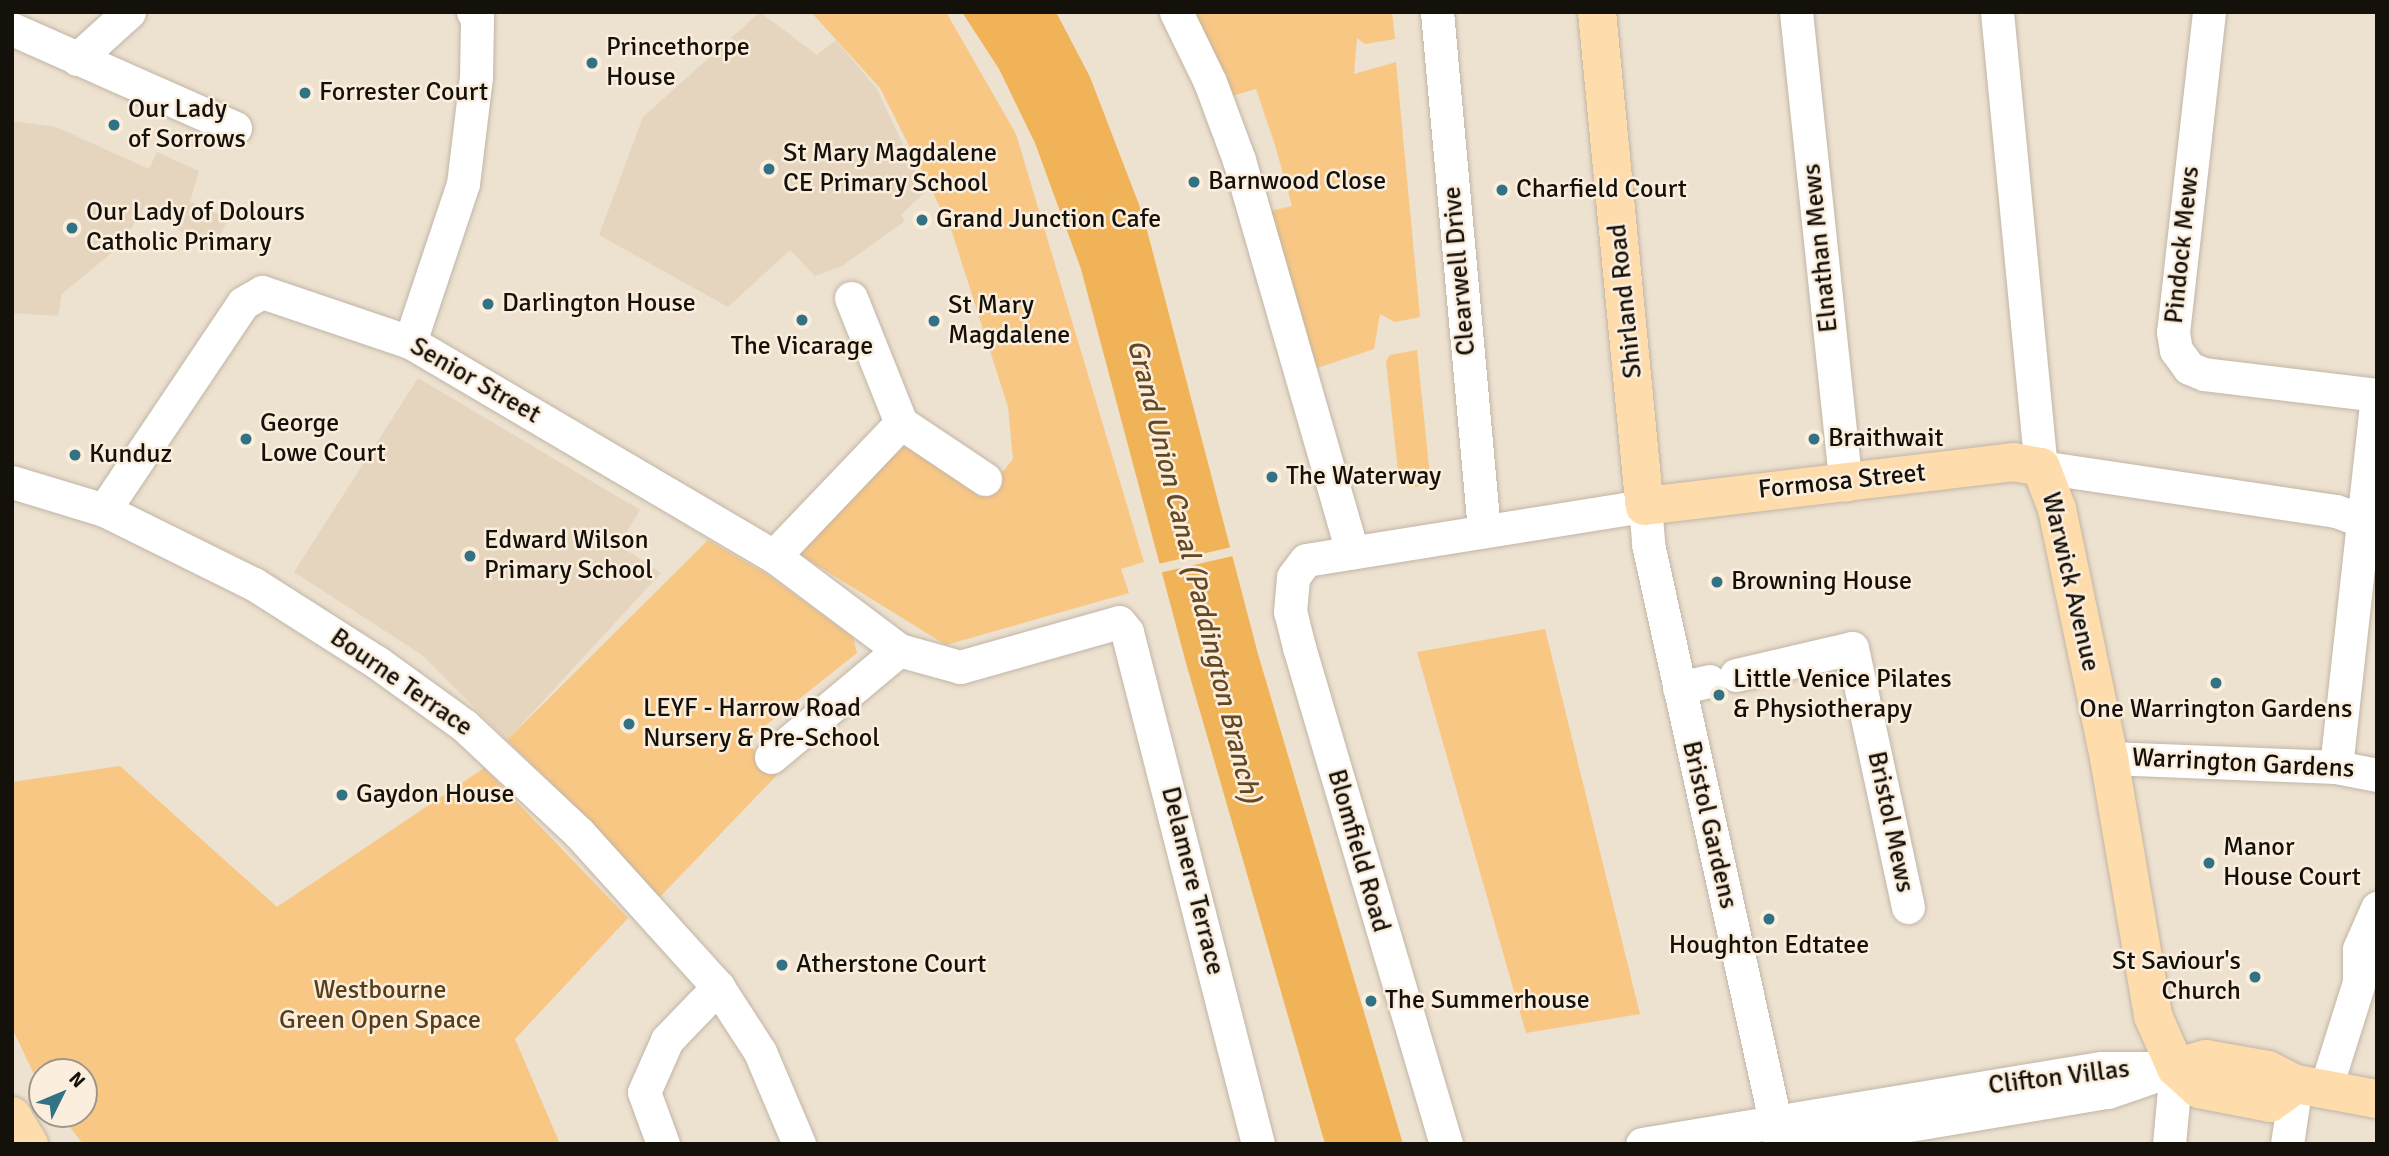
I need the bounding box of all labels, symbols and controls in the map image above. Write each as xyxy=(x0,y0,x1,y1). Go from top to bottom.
place label: Princethorpe House xyxy=(606,32,750,94)
marker: Princethorpe House xyxy=(584,55,600,71)
place label: Forrester Court xyxy=(319,77,488,109)
marker: Forrester Court xyxy=(297,85,313,101)
place label: Our Lady of Sorrows xyxy=(128,94,246,156)
marker: Our Lady of Sorrows xyxy=(106,117,122,133)
place label: St Mary Magdalene CE Primary School xyxy=(783,138,997,200)
marker: St Mary Magdalene CE Primary School xyxy=(761,161,777,177)
street label: Elnathan Mews xyxy=(1797,162,1845,334)
street label: Pindock Mews xyxy=(2159,165,2207,325)
place label: Barnwood Close xyxy=(1208,166,1386,198)
marker: Barnwood Close xyxy=(1186,174,1202,190)
place label: Charfield Court xyxy=(1516,174,1687,206)
marker: Charfield Court xyxy=(1494,182,1510,198)
street label: Clearwell Drive xyxy=(1437,185,1483,357)
place label: Our Lady of Dolours Catholic Primary xyxy=(86,197,305,258)
place label: Grand Junction Cafe xyxy=(936,204,1161,236)
marker: Grand Junction Cafe xyxy=(914,212,930,228)
marker: Our Lady of Dolours Catholic Primary xyxy=(64,220,80,236)
street label: Shirland Road xyxy=(1602,222,1650,380)
place label: Darlington House xyxy=(502,288,696,320)
place label: St Mary Magdalene xyxy=(948,290,1070,352)
marker: Darlington House xyxy=(480,296,496,312)
marker: The Vicarage xyxy=(794,312,810,328)
marker: St Mary Magdalene xyxy=(926,313,942,329)
street label: Senior Street xyxy=(404,331,546,431)
place label: The Vicarage xyxy=(731,331,873,363)
water label: Grand Union Canal (Paddington Branch) xyxy=(1120,336,1268,806)
place label: George Lowe Court xyxy=(260,408,386,470)
place label: Braithwait xyxy=(1828,423,1944,455)
marker: George Lowe Court xyxy=(238,431,254,447)
marker: Braithwait xyxy=(1806,431,1822,447)
place label: Kunduz xyxy=(89,439,172,471)
marker: Kunduz xyxy=(67,447,83,463)
street label: Formosa Street xyxy=(1757,458,1927,506)
place label: The Waterway xyxy=(1286,461,1441,493)
marker: The Waterway xyxy=(1264,469,1280,485)
street label: Warwick Avenue xyxy=(2034,489,2106,675)
place label: Edward Wilson Primary School xyxy=(484,525,653,586)
marker: Edward Wilson Primary School xyxy=(462,548,478,564)
place label: Browning House xyxy=(1731,566,1912,598)
marker: Browning House xyxy=(1709,574,1725,590)
street label: Bourne Terrace xyxy=(324,622,478,744)
place label: Little Venice Pilates & Physiotherapy xyxy=(1733,664,1952,726)
marker: One Warrington Gardens xyxy=(2208,675,2224,691)
marker: Little Venice Pilates & Physiotherapy xyxy=(1711,687,1727,703)
place label: LEYF - Harrow Road Nursery & Pre-School xyxy=(643,693,880,754)
place label: One Warrington Gardens xyxy=(2080,694,2352,726)
marker: LEYF - Harrow Road Nursery & Pre-School xyxy=(621,716,637,732)
street label: Bristol Gardens xyxy=(1675,738,1743,912)
street label: Warrington Gardens xyxy=(2131,743,2355,785)
street label: Bristol Mews xyxy=(1860,749,1920,895)
street label: Blomfield Road xyxy=(1320,766,1396,936)
place label: Gaydon House xyxy=(356,779,514,811)
street label: Delamere Terrace xyxy=(1154,784,1230,978)
marker: Gaydon House xyxy=(334,787,350,803)
place label: Manor House Court xyxy=(2223,832,2361,894)
marker: Manor House Court xyxy=(2201,855,2217,871)
marker: Houghton Edtatee xyxy=(1761,911,1777,927)
place label: Houghton Edtatee xyxy=(1669,930,1869,962)
place label: St Saviour's Church xyxy=(2112,946,2241,1007)
place label: Atherstone Court xyxy=(796,949,986,981)
marker: Atherstone Court xyxy=(774,957,790,973)
marker: St Saviour's Church xyxy=(2247,969,2263,985)
park label: Westbourne Green Open Space xyxy=(279,975,481,1036)
place label: The Summerhouse xyxy=(1385,985,1590,1017)
marker: The Summerhouse xyxy=(1363,993,1379,1009)
street label: Clifton Villas xyxy=(1987,1054,2131,1102)
north arrow xyxy=(28,1058,98,1128)
text: N xyxy=(64,1067,90,1093)

